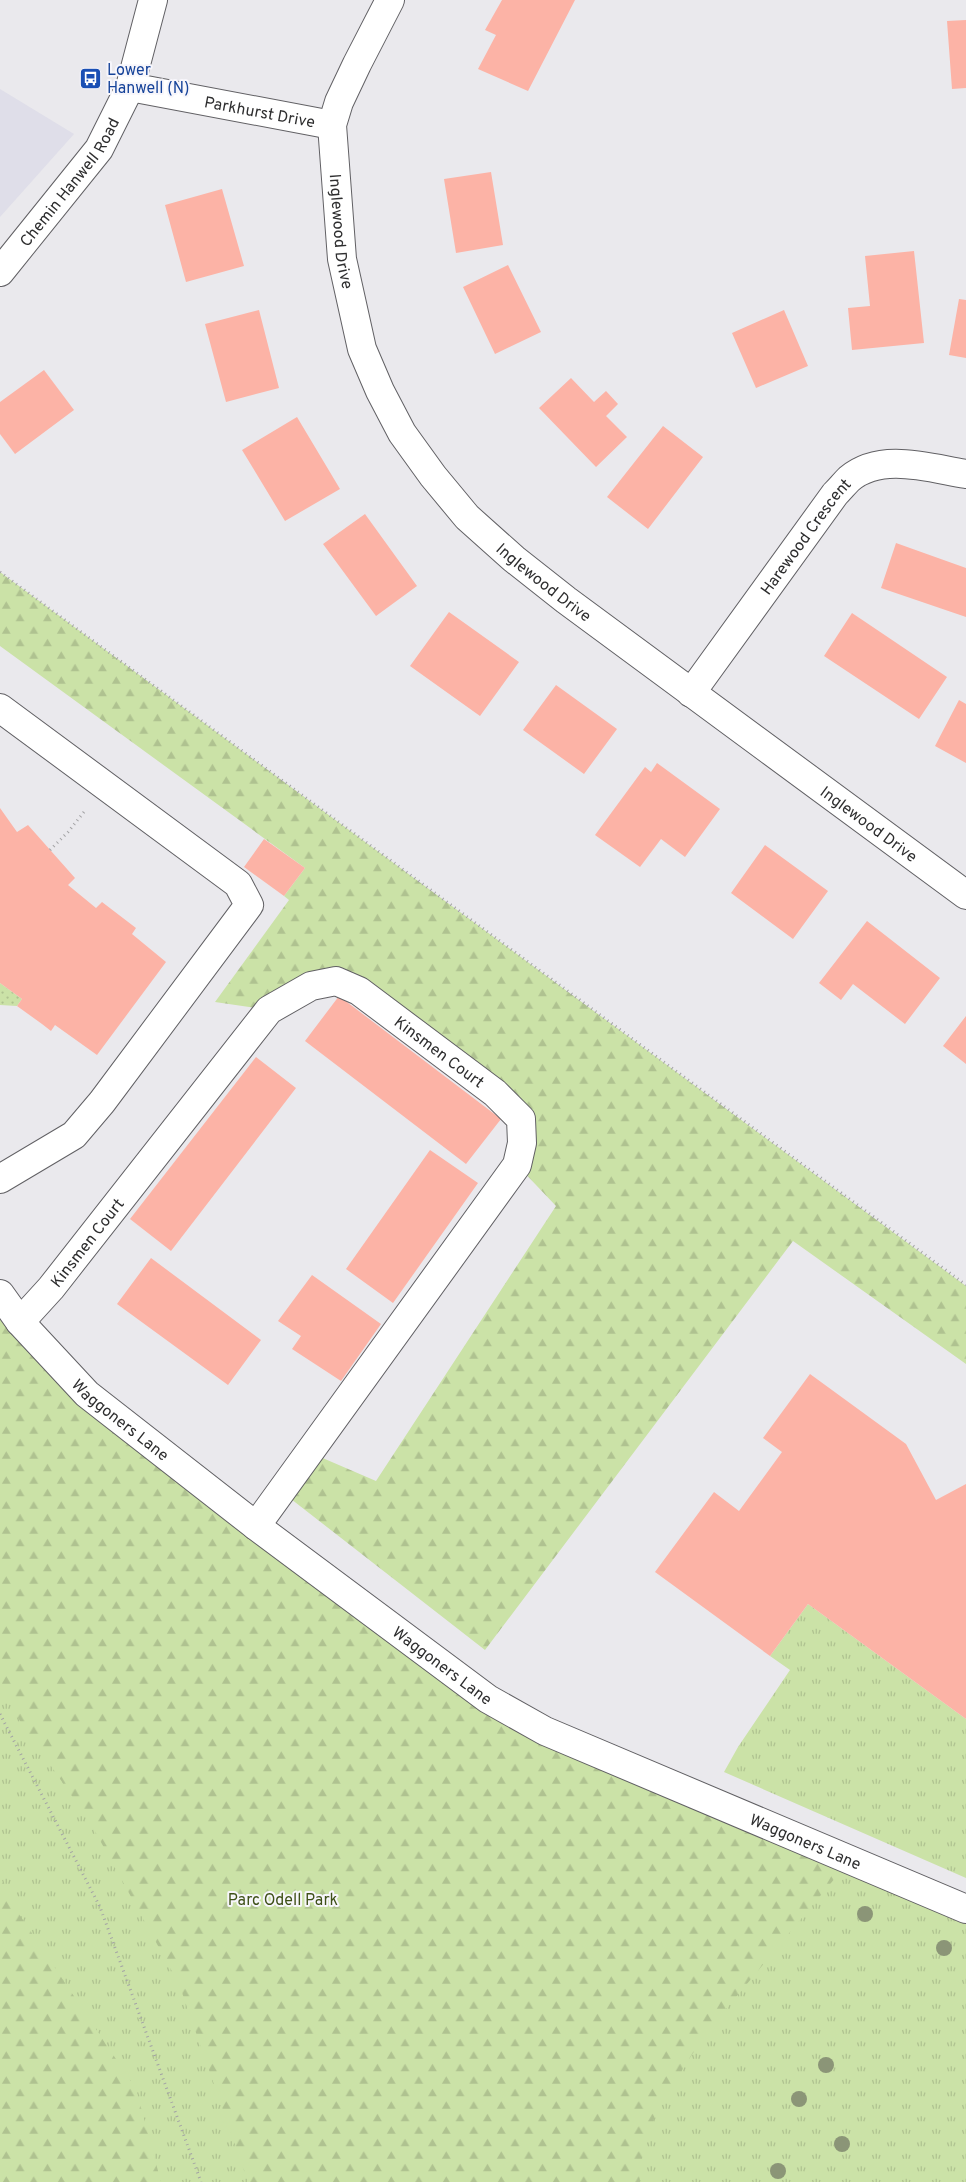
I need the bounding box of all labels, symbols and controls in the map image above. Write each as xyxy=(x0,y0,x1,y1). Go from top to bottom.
place label: Lower Hanwell (N) xyxy=(107,61,190,99)
bus stop icon: Lower Hanwell (N) xyxy=(79,66,103,90)
street label: Parkhurst Drive xyxy=(202,93,316,134)
street label: Chemin Hanwell Road xyxy=(16,115,125,252)
street label: Inglewood Drive xyxy=(324,173,356,291)
street label: Harewood Crescent xyxy=(757,475,856,600)
street label: Inglewood Drive xyxy=(491,540,595,627)
street label: Inglewood Drive xyxy=(815,783,921,868)
street label: Kinsmen Court xyxy=(389,1013,487,1093)
street label: Kinsmen Court xyxy=(47,1195,129,1292)
street label: Waggoners Lane xyxy=(66,1376,172,1466)
street label: Waggoners Lane xyxy=(388,1623,495,1710)
street label: Waggoners Lane xyxy=(746,1811,864,1875)
park label: Parc Odell Park xyxy=(228,1891,338,1911)

